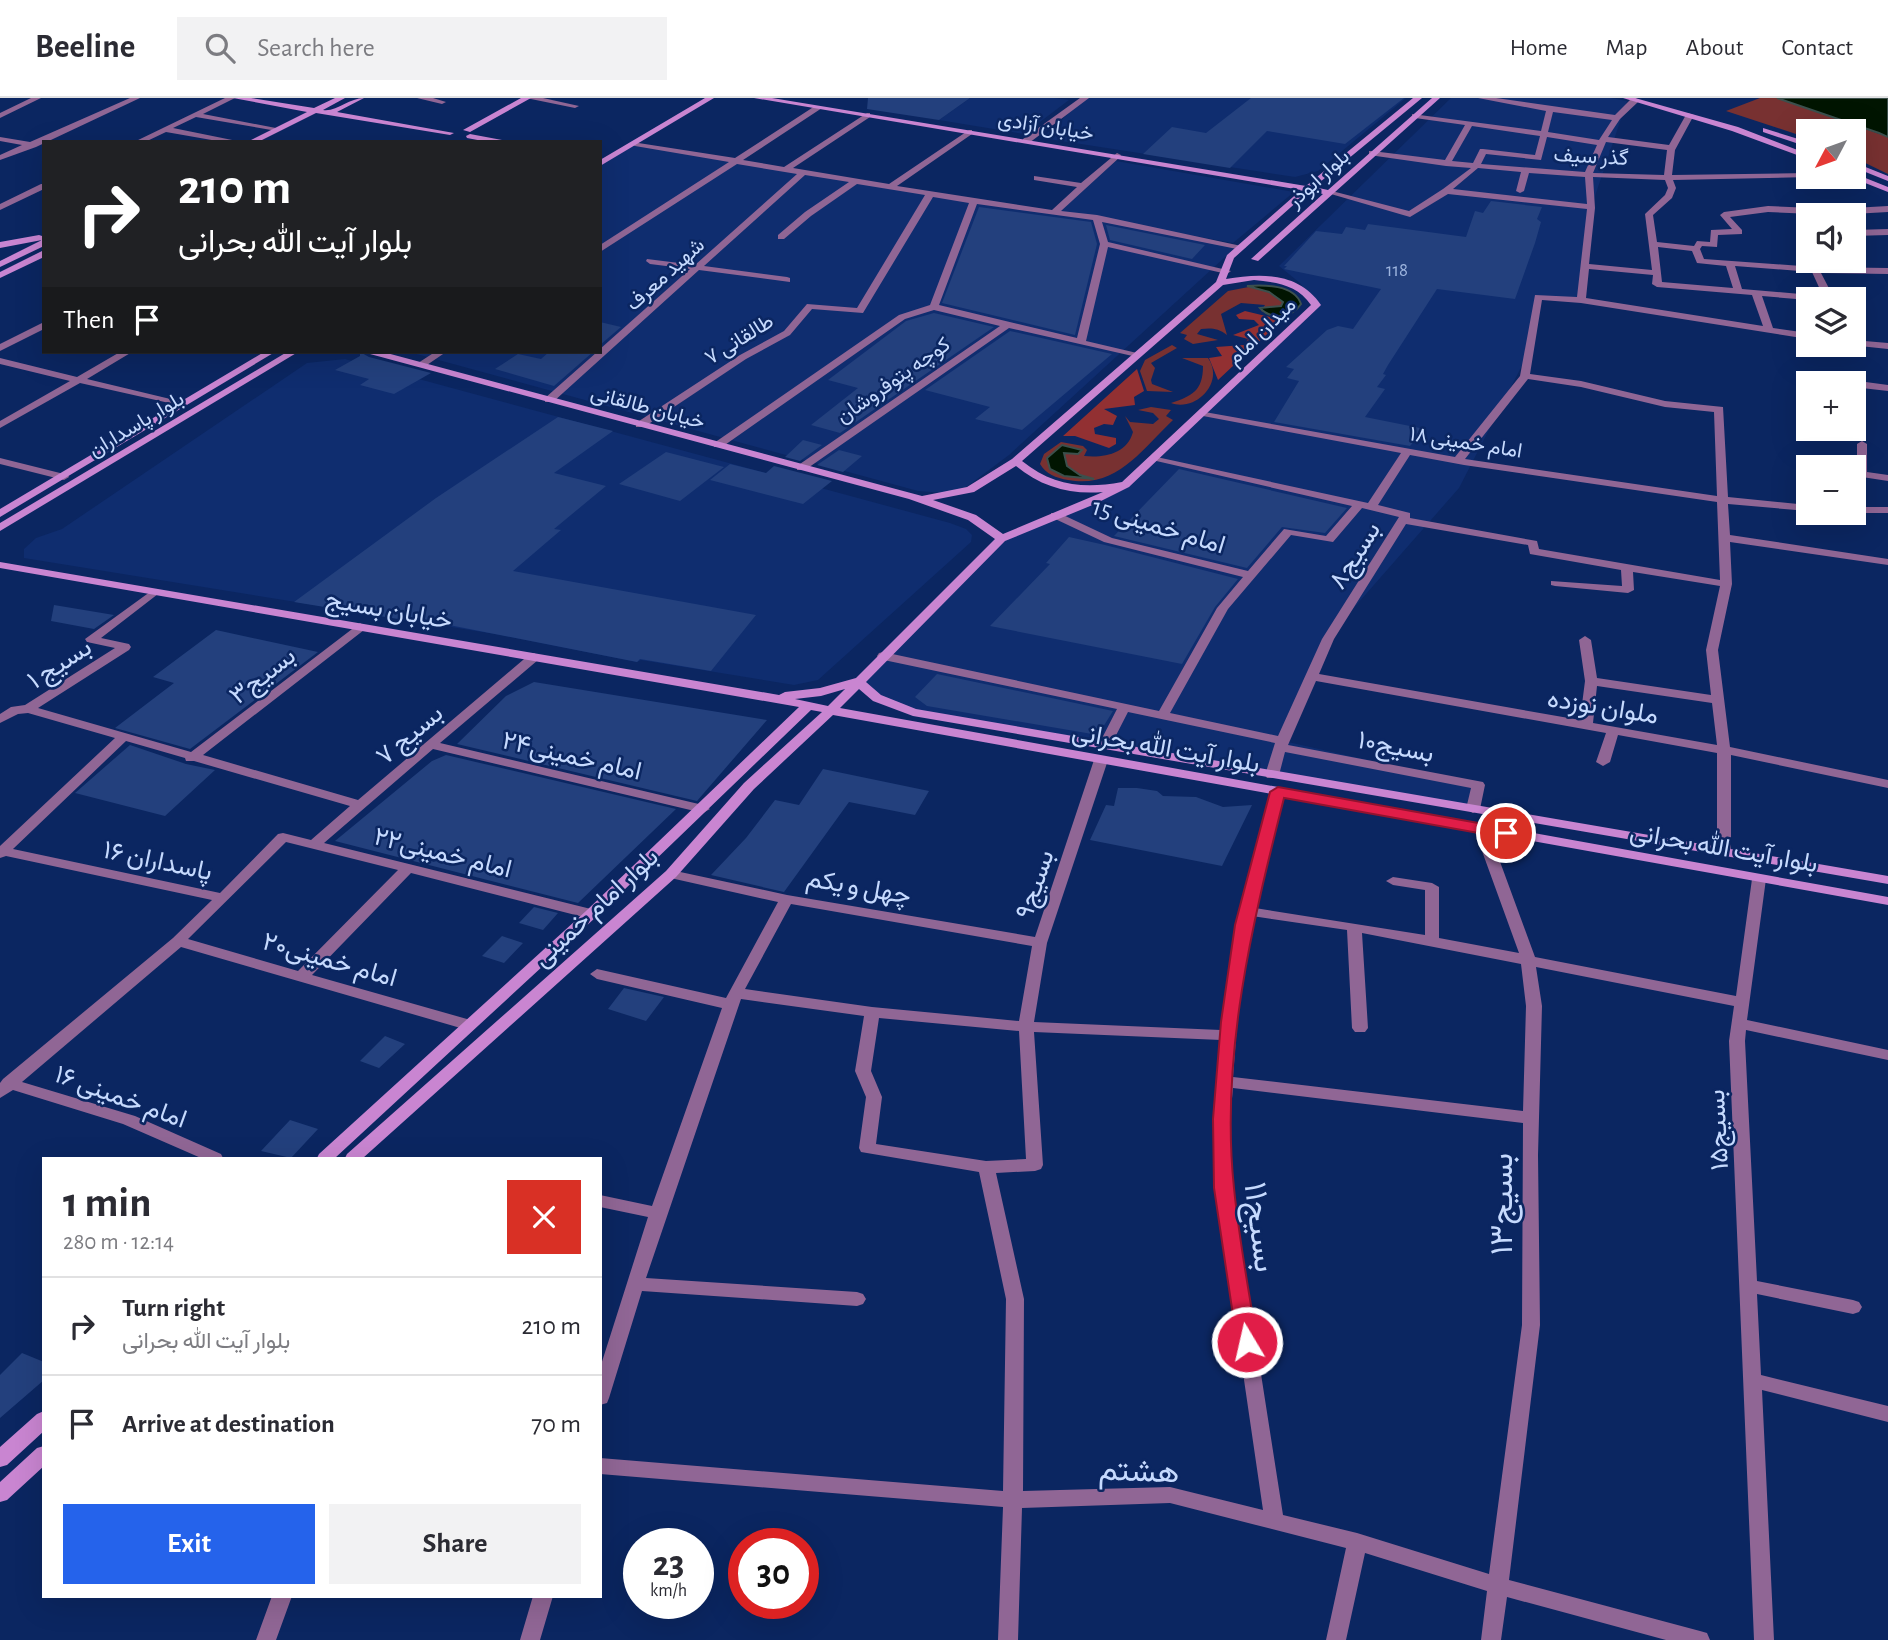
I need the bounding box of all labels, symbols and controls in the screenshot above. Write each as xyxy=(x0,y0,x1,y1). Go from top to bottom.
search box xyxy=(177,17,667,80)
icon: search xyxy=(201,29,239,67)
text: Beeline xyxy=(35,31,135,64)
text: Search here xyxy=(257,35,375,61)
text: Home xyxy=(1510,36,1568,60)
text: Map xyxy=(1606,36,1648,60)
text: About xyxy=(1686,36,1743,60)
text: Contact xyxy=(1781,36,1853,60)
street label: خیابان آزادی xyxy=(996,109,1095,146)
north arrow xyxy=(1796,119,1866,189)
map controls xyxy=(1796,119,1866,525)
street label: گذر سیف xyxy=(1553,144,1629,171)
street label: بلوار ابوذر xyxy=(1283,145,1355,214)
text: 210 m xyxy=(178,164,291,213)
icon: right xyxy=(63,168,154,259)
button: sound xyxy=(1796,203,1866,273)
text: بلوار آیت الله بحرانی xyxy=(178,226,412,258)
street label: شهید معرف xyxy=(622,234,710,316)
house number: 118 xyxy=(1386,261,1408,280)
button: layers xyxy=(1796,287,1866,357)
street label: میدان امام xyxy=(1223,294,1302,371)
icon: arrive xyxy=(128,301,166,339)
text: Then xyxy=(63,307,114,333)
street label: طالقانی ۷ xyxy=(701,310,778,369)
street label: کوچه پتوفروشان xyxy=(833,334,956,430)
button: + xyxy=(1796,371,1866,441)
street label: خیابان طالقانی xyxy=(588,382,707,434)
street label: بلوار پاسداران xyxy=(85,388,189,464)
street label: امام خمینی ۱۸ xyxy=(1408,423,1524,465)
button: − xyxy=(1796,455,1866,525)
street label: امام خمینی 15 xyxy=(1088,493,1228,561)
street label: بسیج۸ xyxy=(1324,517,1389,596)
street label: خیابان بسیج xyxy=(323,586,454,638)
street label: بسیج ۱ xyxy=(23,634,98,697)
street label: بسیج۳ xyxy=(225,642,303,712)
street label: ملوان نوزده xyxy=(1545,685,1660,731)
street label: بسیج ۷ xyxy=(371,700,450,773)
street label: بلوار آیت الله بحرانی xyxy=(1070,716,1262,779)
street label: امام خمینی۲۴ xyxy=(499,727,644,788)
street label: بسیج۱۰ xyxy=(1355,727,1436,771)
pin xyxy=(1476,803,1536,863)
icon: arrive xyxy=(1487,814,1525,852)
street label: بلوار آیت الله بحرانی xyxy=(1628,816,1820,879)
street label: امام خمینی۲۲ xyxy=(370,823,514,886)
street label: پاسداران ۱۶ xyxy=(100,837,215,889)
street label: بلوار امام خمینی xyxy=(528,843,665,974)
street label: بسیج۹ xyxy=(1011,847,1063,923)
street label: چهل و یکم xyxy=(804,865,913,913)
street label: امام خمینی۲۰ xyxy=(259,928,400,994)
street label: امام خمینی ۱۶ xyxy=(50,1061,190,1136)
street label: بسیج۱۵ xyxy=(1703,1089,1737,1171)
street label: بسیج۱۳ xyxy=(1486,1153,1523,1255)
button: close xyxy=(507,1180,581,1254)
street label: بسیج۱۱ xyxy=(1234,1180,1281,1274)
text: 1 min xyxy=(63,1182,152,1224)
text: 280 m · 12:14 xyxy=(63,1231,174,1254)
text: Turn right xyxy=(122,1295,225,1321)
position arrow xyxy=(1210,1305,1284,1379)
icon: right xyxy=(63,1307,101,1345)
text: 210 m xyxy=(521,1313,581,1339)
text: بلوار آیت الله بحرانی xyxy=(122,1330,290,1353)
icon: arrive xyxy=(63,1405,101,1443)
text: Arrive at destination xyxy=(122,1411,335,1437)
text: 70 m xyxy=(531,1411,581,1437)
street label: هشتم xyxy=(1098,1454,1180,1492)
button: Exit xyxy=(63,1504,315,1584)
button: Share xyxy=(329,1504,581,1584)
speed limit sign: 30 xyxy=(728,1528,819,1619)
text: 23 xyxy=(653,1547,684,1582)
text: km/h xyxy=(650,1582,687,1600)

